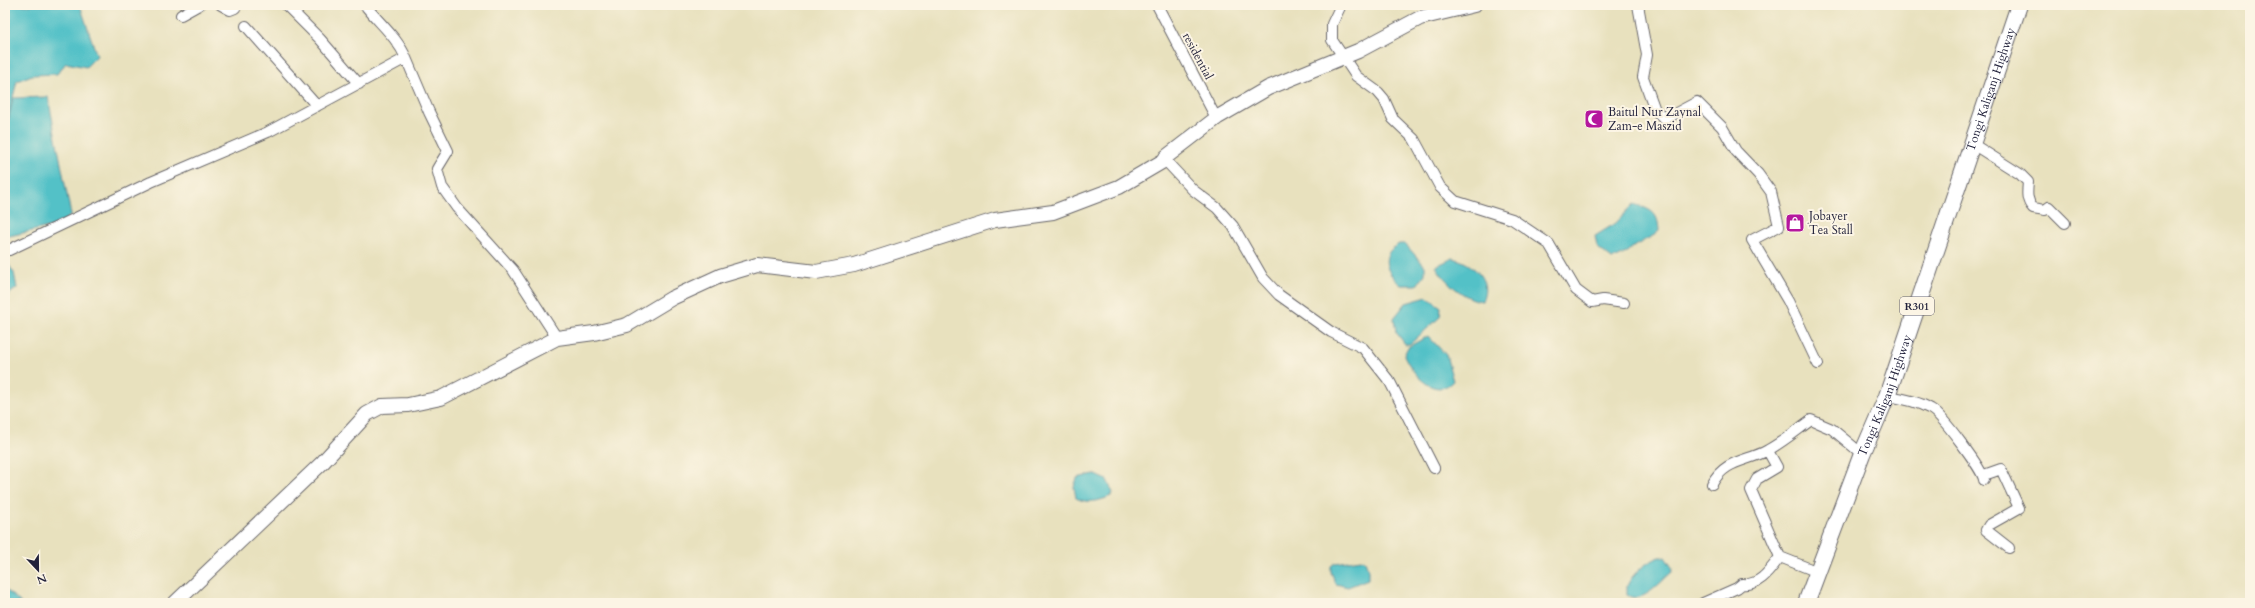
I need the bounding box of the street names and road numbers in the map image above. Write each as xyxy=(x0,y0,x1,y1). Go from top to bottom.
street label: Tongi Kaliganj Highway xyxy=(1962,25,2019,153)
street label: residential xyxy=(1179,30,1217,82)
road number: R301 xyxy=(1900,297,1934,315)
street label: Tongi Kaliganj Highway xyxy=(1854,332,1915,459)

